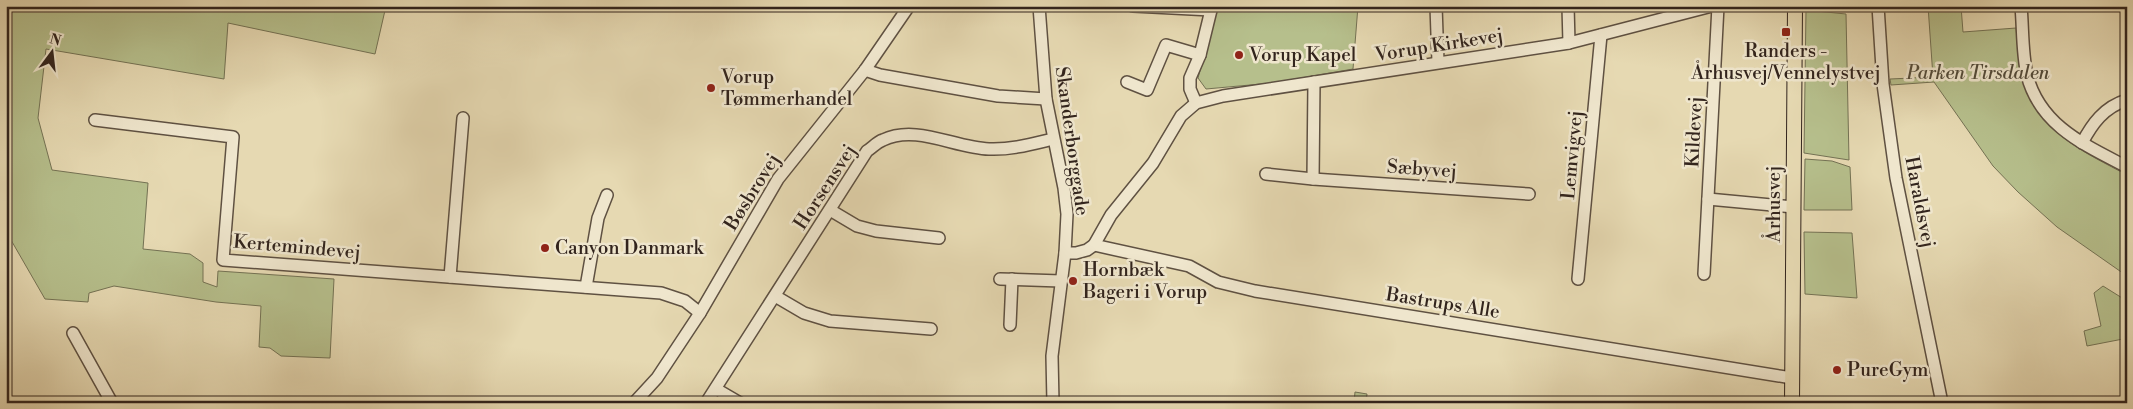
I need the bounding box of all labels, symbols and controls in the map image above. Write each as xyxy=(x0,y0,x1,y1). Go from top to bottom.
street label: Vorup Kirkevej xyxy=(1372,23,1505,67)
marker: Randers - Århusvej/Vennelystvej xyxy=(1780,26,1792,38)
north arrow xyxy=(28,28,78,78)
text: N xyxy=(47,30,63,51)
place label: Randers - Århusvej/Vennelystvej xyxy=(1690,39,1881,85)
place label: Vorup Kapel xyxy=(1248,43,1357,67)
marker: Vorup Kapel xyxy=(1233,49,1245,61)
park label: Parken Tirsdalen xyxy=(1906,61,2050,85)
place label: Vorup Tømmerhandel xyxy=(720,65,853,111)
street label: Skanderborggade xyxy=(1050,65,1094,217)
marker: Vorup Tømmerhandel xyxy=(705,82,717,94)
street label: Kildevej xyxy=(1680,96,1708,168)
street label: Lemvigvej xyxy=(1556,109,1588,201)
street label: Horsensvej xyxy=(788,140,862,234)
street label: Bøsbrovej xyxy=(718,149,785,236)
street label: Haraldsvej xyxy=(1899,154,1941,250)
street label: Sæbyvej xyxy=(1386,155,1458,183)
street label: Århusvej xyxy=(1761,166,1786,243)
street label: Kertemindevej xyxy=(232,229,362,265)
place label: Canyon Danmark xyxy=(555,236,705,260)
marker: Canyon Danmark xyxy=(539,242,551,254)
place label: Hornbæk Bageri i Vorup xyxy=(1082,258,1207,304)
marker: Hornbæk Bageri i Vorup xyxy=(1067,275,1079,287)
street label: Bastrups Alle xyxy=(1383,282,1502,324)
place label: PureGym xyxy=(1847,358,1929,382)
marker: PureGym xyxy=(1831,364,1843,376)

